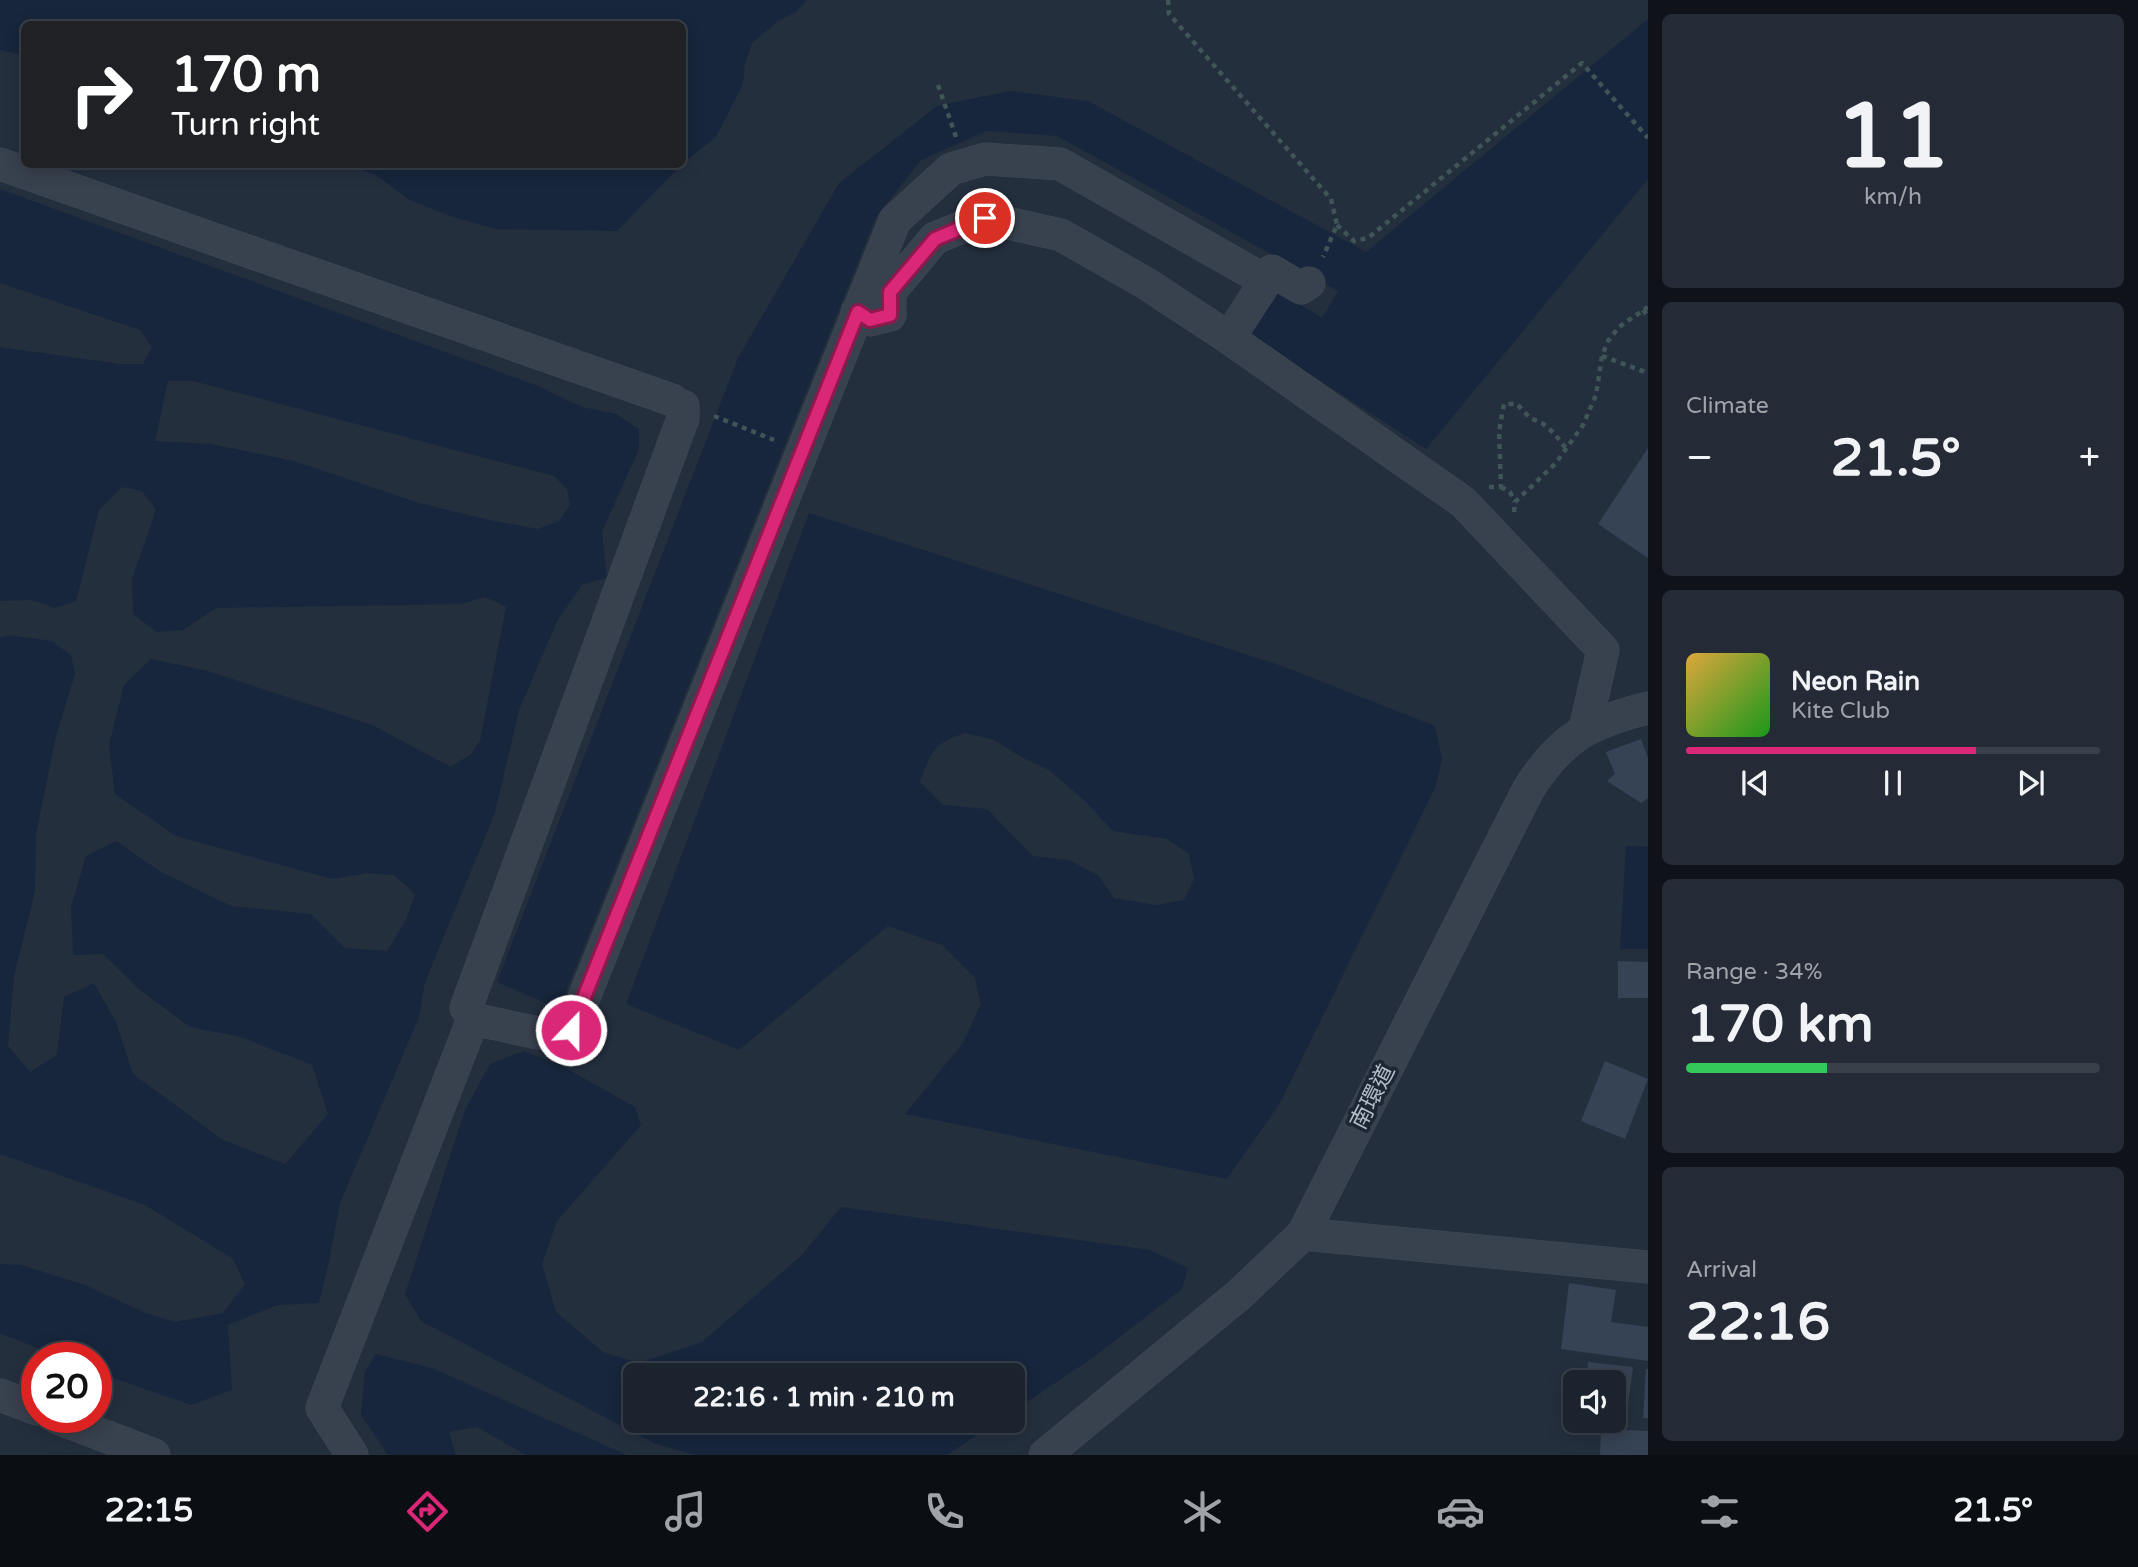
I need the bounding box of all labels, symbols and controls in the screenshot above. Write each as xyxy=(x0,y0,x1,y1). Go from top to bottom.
text: 170 m xyxy=(171,46,321,105)
icon: right xyxy=(56,49,147,140)
text: 11 xyxy=(1836,82,1950,192)
text: Turn right xyxy=(171,106,320,144)
text: km/h xyxy=(1864,183,1922,211)
pin xyxy=(955,188,1015,248)
icon: arrive xyxy=(966,199,1004,237)
text: Climate xyxy=(1686,392,1769,420)
text: 21.5° xyxy=(1831,427,1961,490)
text: − xyxy=(1686,435,1713,481)
text: + xyxy=(2079,435,2100,481)
text: Neon Rain xyxy=(1791,666,1920,697)
text: Kite Club xyxy=(1791,697,1890,725)
icon: previous xyxy=(1736,764,1774,802)
icon: pause xyxy=(1874,764,1912,802)
icon: next xyxy=(2012,764,2050,802)
text: Range · 34% xyxy=(1686,958,1822,986)
position arrow xyxy=(534,993,608,1067)
text: 170 km xyxy=(1686,993,1874,1056)
street label: 南環道 xyxy=(1345,1060,1401,1134)
text: Arrival xyxy=(1686,1256,1757,1284)
text: 22:16 xyxy=(1686,1291,1830,1354)
speed limit sign: 20 xyxy=(21,1342,112,1433)
map controls xyxy=(1563,1370,1626,1433)
button: sound xyxy=(1563,1370,1626,1433)
text: 22:16 · 1 min · 210 m xyxy=(693,1382,955,1413)
icon: directions xyxy=(403,1487,452,1536)
icon: music xyxy=(661,1487,710,1536)
icon: phone xyxy=(920,1487,969,1536)
icon: climate xyxy=(1178,1487,1227,1536)
icon: car xyxy=(1436,1487,1485,1536)
icon: filters xyxy=(1695,1487,1744,1536)
text: 22:15 xyxy=(105,1492,193,1530)
text: 21.5° xyxy=(1953,1492,2033,1530)

